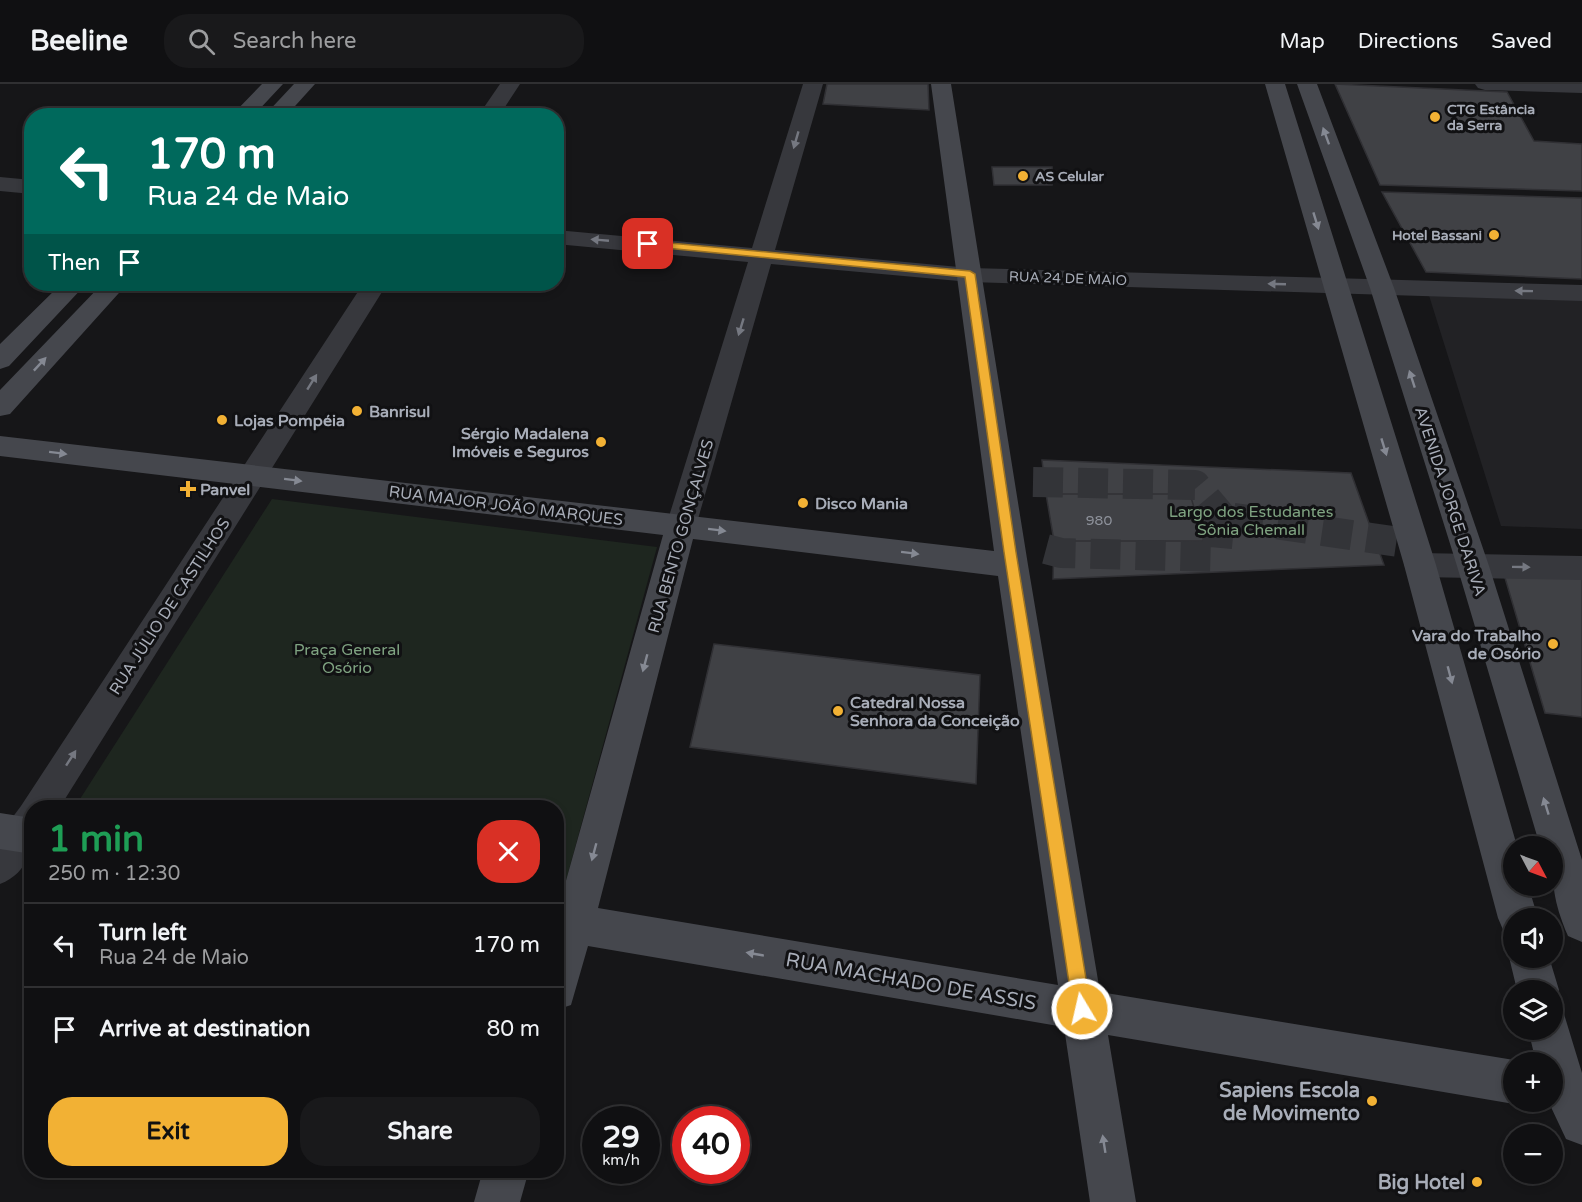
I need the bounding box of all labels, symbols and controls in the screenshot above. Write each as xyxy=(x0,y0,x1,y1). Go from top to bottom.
search box xyxy=(164,14,584,68)
text: Beeline xyxy=(30,24,128,58)
icon: search xyxy=(185,25,218,58)
text: Search here xyxy=(233,28,357,54)
text: Map xyxy=(1279,29,1325,54)
text: Directions xyxy=(1358,29,1458,54)
text: Saved xyxy=(1491,29,1552,54)
place label: CTG Estância da Serra xyxy=(1447,101,1535,134)
marker: CTG Estância da Serra xyxy=(1428,110,1442,124)
one-way arrow xyxy=(1321,127,1331,145)
text: 170 m xyxy=(147,129,276,180)
one-way arrow xyxy=(791,131,800,149)
icon: left xyxy=(48,132,126,210)
place label: AS Celular xyxy=(1035,168,1105,185)
marker: AS Celular xyxy=(1016,169,1030,183)
text: Rua 24 de Maio xyxy=(147,180,350,213)
one-way arrow xyxy=(1312,212,1321,230)
pin xyxy=(622,218,673,269)
icon: arrive xyxy=(631,227,664,260)
place label: Hotel Bassani xyxy=(1392,227,1482,244)
marker: Hotel Bassani xyxy=(1487,228,1501,242)
one-way arrow xyxy=(591,235,610,245)
icon: arrive xyxy=(113,246,146,279)
text: Then xyxy=(48,250,101,276)
street label: RUA 24 DE MAIO xyxy=(1009,268,1127,289)
one-way arrow xyxy=(1267,279,1286,289)
one-way arrow xyxy=(1514,286,1533,296)
one-way arrow xyxy=(736,318,745,336)
one-way arrow xyxy=(33,357,46,372)
one-way arrow xyxy=(1406,370,1416,388)
one-way arrow xyxy=(307,374,318,390)
place label: Banrisul xyxy=(369,402,430,422)
marker: Banrisul xyxy=(350,404,364,418)
street label: AVENIDA JORGE DARIVA xyxy=(1410,404,1490,599)
place label: Lojas Pompéia xyxy=(234,411,345,431)
marker: Lojas Pompéia xyxy=(215,413,229,427)
place label: Sérgio Madalena Imóveis e Seguros xyxy=(452,424,589,462)
marker: Sérgio Madalena Imóveis e Seguros xyxy=(594,435,608,449)
street label: RUA BENTO GONÇALVES xyxy=(644,437,718,635)
one-way arrow xyxy=(1380,439,1389,457)
one-way arrow xyxy=(49,448,68,457)
one-way arrow xyxy=(284,476,303,485)
place label: Panvel xyxy=(200,480,250,500)
marker: Panvel xyxy=(181,482,195,496)
street label: RUA MAJOR JOÃO MARQUES xyxy=(388,482,624,530)
place label: Disco Mania xyxy=(815,494,908,514)
marker: Disco Mania xyxy=(796,496,810,510)
park label: Largo dos Estudantes Sônia Chemall xyxy=(1169,502,1333,540)
house number: 980 xyxy=(1086,512,1112,529)
street label: RUA JÚLIO DE CASTILHOS xyxy=(105,514,235,699)
one-way arrow xyxy=(707,525,726,535)
one-way arrow xyxy=(901,548,920,558)
one-way arrow xyxy=(1511,562,1530,572)
place label: Vara do Trabalho de Osório xyxy=(1412,626,1541,664)
marker: Vara do Trabalho de Osório xyxy=(1546,637,1560,651)
park label: Praça General Osório xyxy=(294,640,400,678)
one-way arrow xyxy=(639,654,649,672)
one-way arrow xyxy=(1446,666,1456,684)
place label: Catedral Nossa Senhora da Conceição xyxy=(850,693,1020,731)
marker: Catedral Nossa Senhora da Conceição xyxy=(831,704,845,718)
one-way arrow xyxy=(65,750,76,766)
one-way arrow xyxy=(1541,797,1550,815)
text: 1 min xyxy=(48,818,144,861)
button: close xyxy=(477,820,540,883)
north arrow xyxy=(1503,836,1563,896)
map controls xyxy=(1503,836,1563,1184)
one-way arrow xyxy=(589,843,599,861)
text: 250 m · 12:30 xyxy=(48,862,180,886)
button: sound xyxy=(1503,908,1563,968)
text: Turn left xyxy=(99,920,187,946)
icon: left xyxy=(48,929,81,962)
text: 170 m xyxy=(473,932,540,958)
text: Rua 24 de Maio xyxy=(99,946,249,970)
street label: RUA MACHADO DE ASSIS xyxy=(784,948,1038,1016)
one-way arrow xyxy=(746,950,765,959)
position arrow xyxy=(1050,977,1114,1041)
button: layers xyxy=(1503,980,1563,1040)
icon: arrive xyxy=(48,1013,81,1046)
text: Arrive at destination xyxy=(99,1016,310,1042)
text: 80 m xyxy=(486,1016,540,1042)
button: + xyxy=(1503,1052,1563,1112)
place label: Sapiens Escola de Movimento xyxy=(1219,1079,1360,1126)
marker: Sapiens Escola de Movimento xyxy=(1365,1094,1379,1108)
button: Exit xyxy=(48,1097,288,1166)
button: Share xyxy=(300,1097,540,1166)
speed limit sign: 40 xyxy=(672,1106,750,1184)
text: 29 xyxy=(602,1119,640,1156)
button: − xyxy=(1503,1124,1563,1184)
one-way arrow xyxy=(1099,1135,1108,1154)
text: km/h xyxy=(602,1151,640,1169)
place label: Big Hotel xyxy=(1378,1171,1465,1195)
marker: Big Hotel xyxy=(1470,1175,1484,1189)

